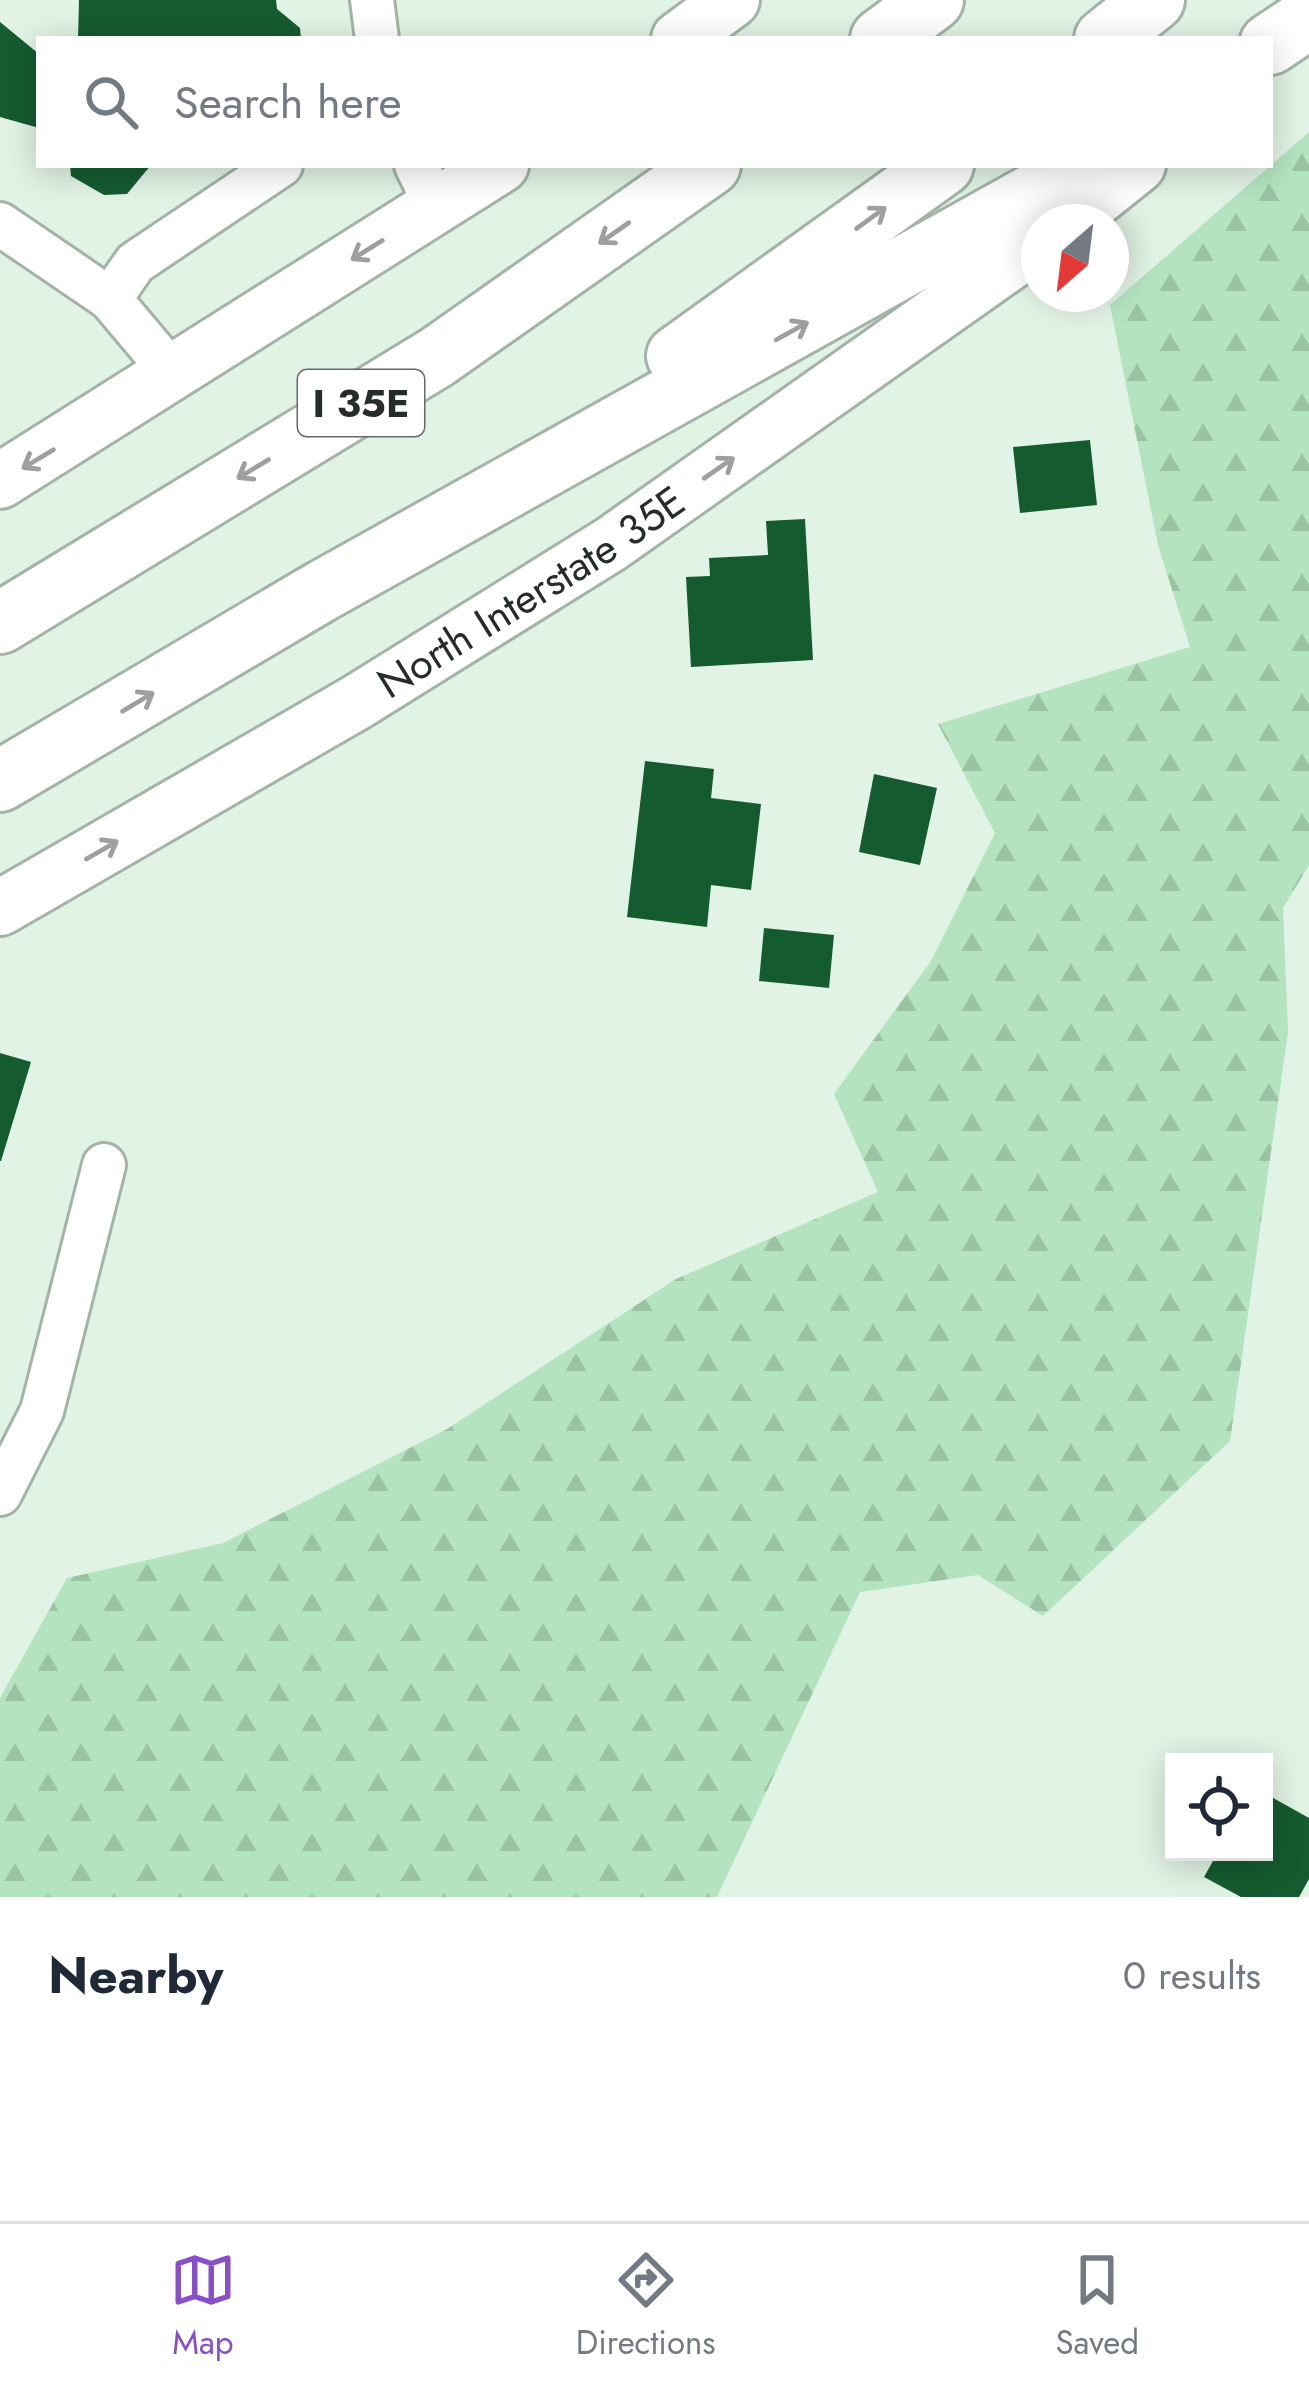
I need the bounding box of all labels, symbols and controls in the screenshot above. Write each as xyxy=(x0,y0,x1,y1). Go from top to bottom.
search box xyxy=(36,36,1273,168)
icon: search xyxy=(78,69,144,135)
text: Search here xyxy=(174,70,402,135)
north arrow xyxy=(1021,204,1129,312)
one-way arrow xyxy=(854,206,887,232)
one-way arrow xyxy=(598,220,632,245)
one-way arrow xyxy=(351,238,385,263)
one-way arrow xyxy=(774,319,809,342)
road number: I 35E xyxy=(298,370,424,436)
one-way arrow xyxy=(21,448,56,472)
one-way arrow xyxy=(702,456,735,481)
one-way arrow xyxy=(237,457,271,481)
street label: North Interstate 35E xyxy=(365,471,697,713)
one-way arrow xyxy=(120,689,155,713)
one-way arrow xyxy=(84,838,119,862)
map controls xyxy=(1165,1753,1273,1861)
button: locate xyxy=(1165,1753,1273,1861)
text: Nearby xyxy=(48,1938,223,2012)
text: 0 results xyxy=(1123,1947,1261,2004)
tab: Map xyxy=(170,2247,236,2366)
tab: Directions xyxy=(576,2247,716,2366)
tab: Saved xyxy=(1055,2247,1139,2366)

